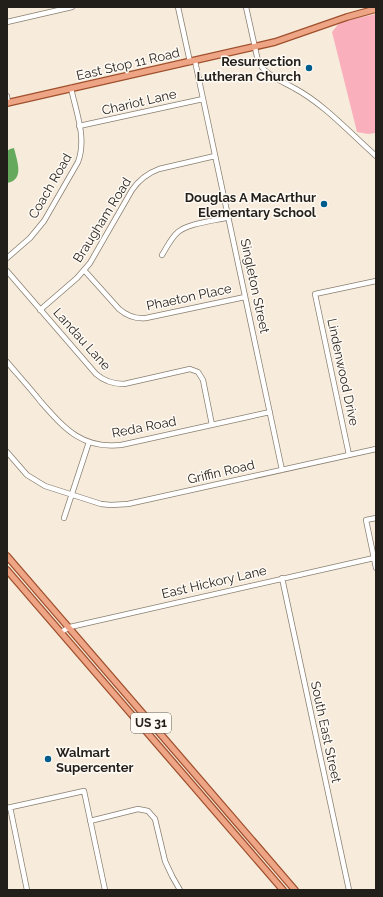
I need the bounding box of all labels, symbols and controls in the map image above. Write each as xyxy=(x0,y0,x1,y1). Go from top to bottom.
street label: East Stop 11 Road xyxy=(75,45,181,83)
place label: Resurrection Lutheran Church xyxy=(196,54,301,84)
marker: Resurrection Lutheran Church xyxy=(304,63,314,73)
street label: Chariot Lane xyxy=(100,86,178,118)
street label: Coach Road xyxy=(25,151,75,221)
street label: Braugham Road xyxy=(70,175,134,265)
place label: Douglas A MacArthur Elementary School xyxy=(185,190,317,220)
marker: Douglas A MacArthur Elementary School xyxy=(319,199,329,209)
street label: Singleton Street xyxy=(238,237,272,335)
street label: Phaeton Place xyxy=(145,281,233,313)
street label: Landau Lane xyxy=(50,305,114,373)
street label: Lindenwood Drive xyxy=(324,317,362,427)
street label: Reda Road xyxy=(110,413,178,441)
street label: Griffin Road xyxy=(186,457,256,487)
street label: East Hickory Lane xyxy=(160,563,268,601)
street label: South East Street xyxy=(308,680,344,785)
road number: US 31 xyxy=(131,713,171,733)
place label: Walmart Supercenter xyxy=(56,745,134,775)
marker: Walmart Supercenter xyxy=(43,754,53,764)

